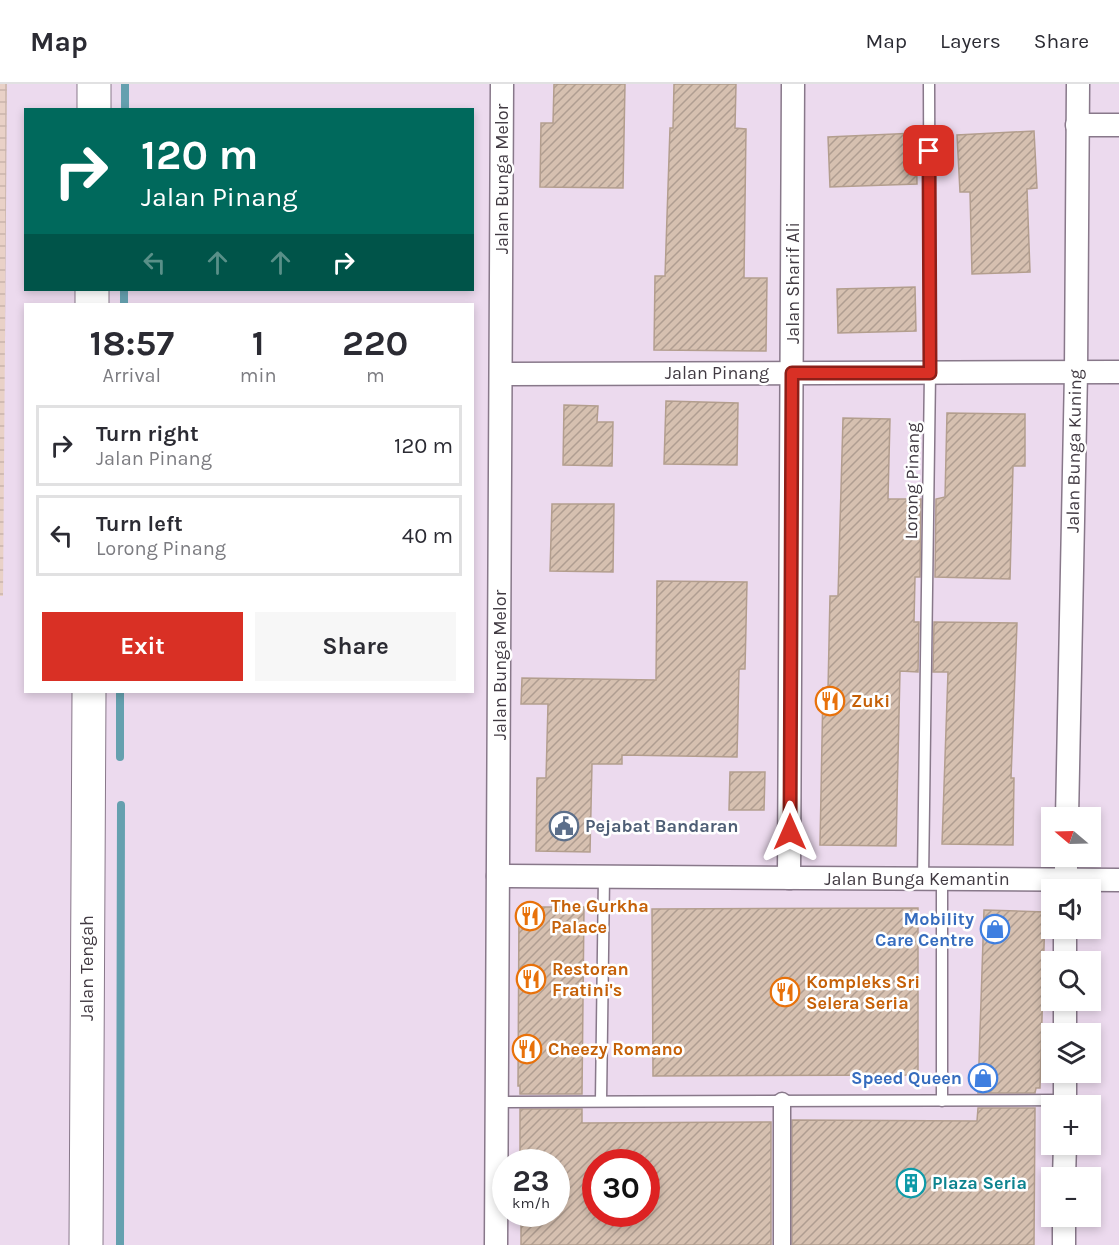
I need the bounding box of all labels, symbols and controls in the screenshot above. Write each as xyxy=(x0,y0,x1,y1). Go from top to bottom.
text: Map xyxy=(30,25,88,58)
text: Map xyxy=(865,29,907,53)
text: Layers xyxy=(940,29,1001,53)
text: Share xyxy=(1034,29,1089,53)
street label: Jalan Bunga Melor xyxy=(491,103,513,254)
pin xyxy=(903,125,954,176)
text: 120 m xyxy=(141,130,258,180)
icon: right xyxy=(42,132,120,210)
icon: arrive xyxy=(912,134,945,167)
text: Jalan Pinang xyxy=(141,181,298,213)
street label: Jalan Sharif Ali xyxy=(782,222,804,344)
icon: left xyxy=(138,246,171,279)
icon: ahead xyxy=(201,246,234,279)
icon: ahead xyxy=(264,246,297,279)
icon: right xyxy=(327,246,360,279)
text: 18:57 xyxy=(90,322,174,364)
text: 1 xyxy=(252,322,265,364)
text: 220 xyxy=(342,322,408,364)
street label: Jalan Pinang xyxy=(665,362,769,384)
text: Arrival xyxy=(103,364,161,387)
text: min xyxy=(240,364,277,387)
text: m xyxy=(366,364,385,387)
street label: Jalan Bunga Kuning xyxy=(1062,369,1086,533)
text: Turn right xyxy=(96,421,199,447)
street label: Lorong Pinang xyxy=(900,422,924,540)
icon: right xyxy=(45,429,78,462)
text: 120 m xyxy=(394,433,453,459)
text: Jalan Pinang xyxy=(96,447,212,470)
text: Turn left xyxy=(96,511,183,537)
icon: left xyxy=(45,519,78,552)
text: 40 m xyxy=(402,523,453,549)
text: Lorong Pinang xyxy=(96,537,226,560)
street label: Jalan Bunga Melor xyxy=(489,589,511,740)
button: Exit xyxy=(42,612,243,681)
button: Share xyxy=(255,612,456,681)
restaurant icon: Zuki xyxy=(814,685,846,717)
place label: Zuki xyxy=(851,690,890,712)
position arrow xyxy=(758,800,822,864)
north arrow xyxy=(1041,807,1101,867)
map controls xyxy=(1041,807,1101,1227)
public building icon: Pejabat Bandaran xyxy=(548,810,580,842)
place label: Pejabat Bandaran xyxy=(585,815,739,837)
street label: Jalan Bunga Kemantin xyxy=(824,868,1010,890)
button: sound xyxy=(1041,879,1101,939)
place label: The Gurkha Palace xyxy=(551,895,649,938)
restaurant icon: The Gurkha Palace xyxy=(514,900,546,932)
place label: Mobility Care Centre xyxy=(875,908,974,951)
shop icon: Mobility Care Centre xyxy=(979,913,1011,945)
street label: Jalan Tengah xyxy=(76,915,98,1021)
button: search xyxy=(1041,951,1101,1011)
place label: Restoran Fratini's xyxy=(552,958,629,1001)
restaurant icon: Restoran Fratini's xyxy=(515,963,547,995)
place label: Kompleks Sri Selera Seria xyxy=(806,971,920,1014)
restaurant icon: Kompleks Sri Selera Seria xyxy=(769,976,801,1008)
button: layers xyxy=(1041,1023,1101,1083)
restaurant icon: Cheezy Romano xyxy=(511,1033,543,1065)
place label: Cheezy Romano xyxy=(548,1038,683,1060)
shop icon: Speed Queen xyxy=(967,1062,999,1094)
place label: Speed Queen xyxy=(851,1067,962,1089)
button: + xyxy=(1041,1095,1101,1155)
speed limit sign: 30 xyxy=(582,1149,660,1227)
text: 23 xyxy=(513,1163,549,1199)
building icon: Plaza Seria xyxy=(895,1167,927,1199)
button: − xyxy=(1041,1167,1101,1227)
place label: Plaza Seria xyxy=(932,1172,1027,1194)
text: km/h xyxy=(512,1194,550,1212)

